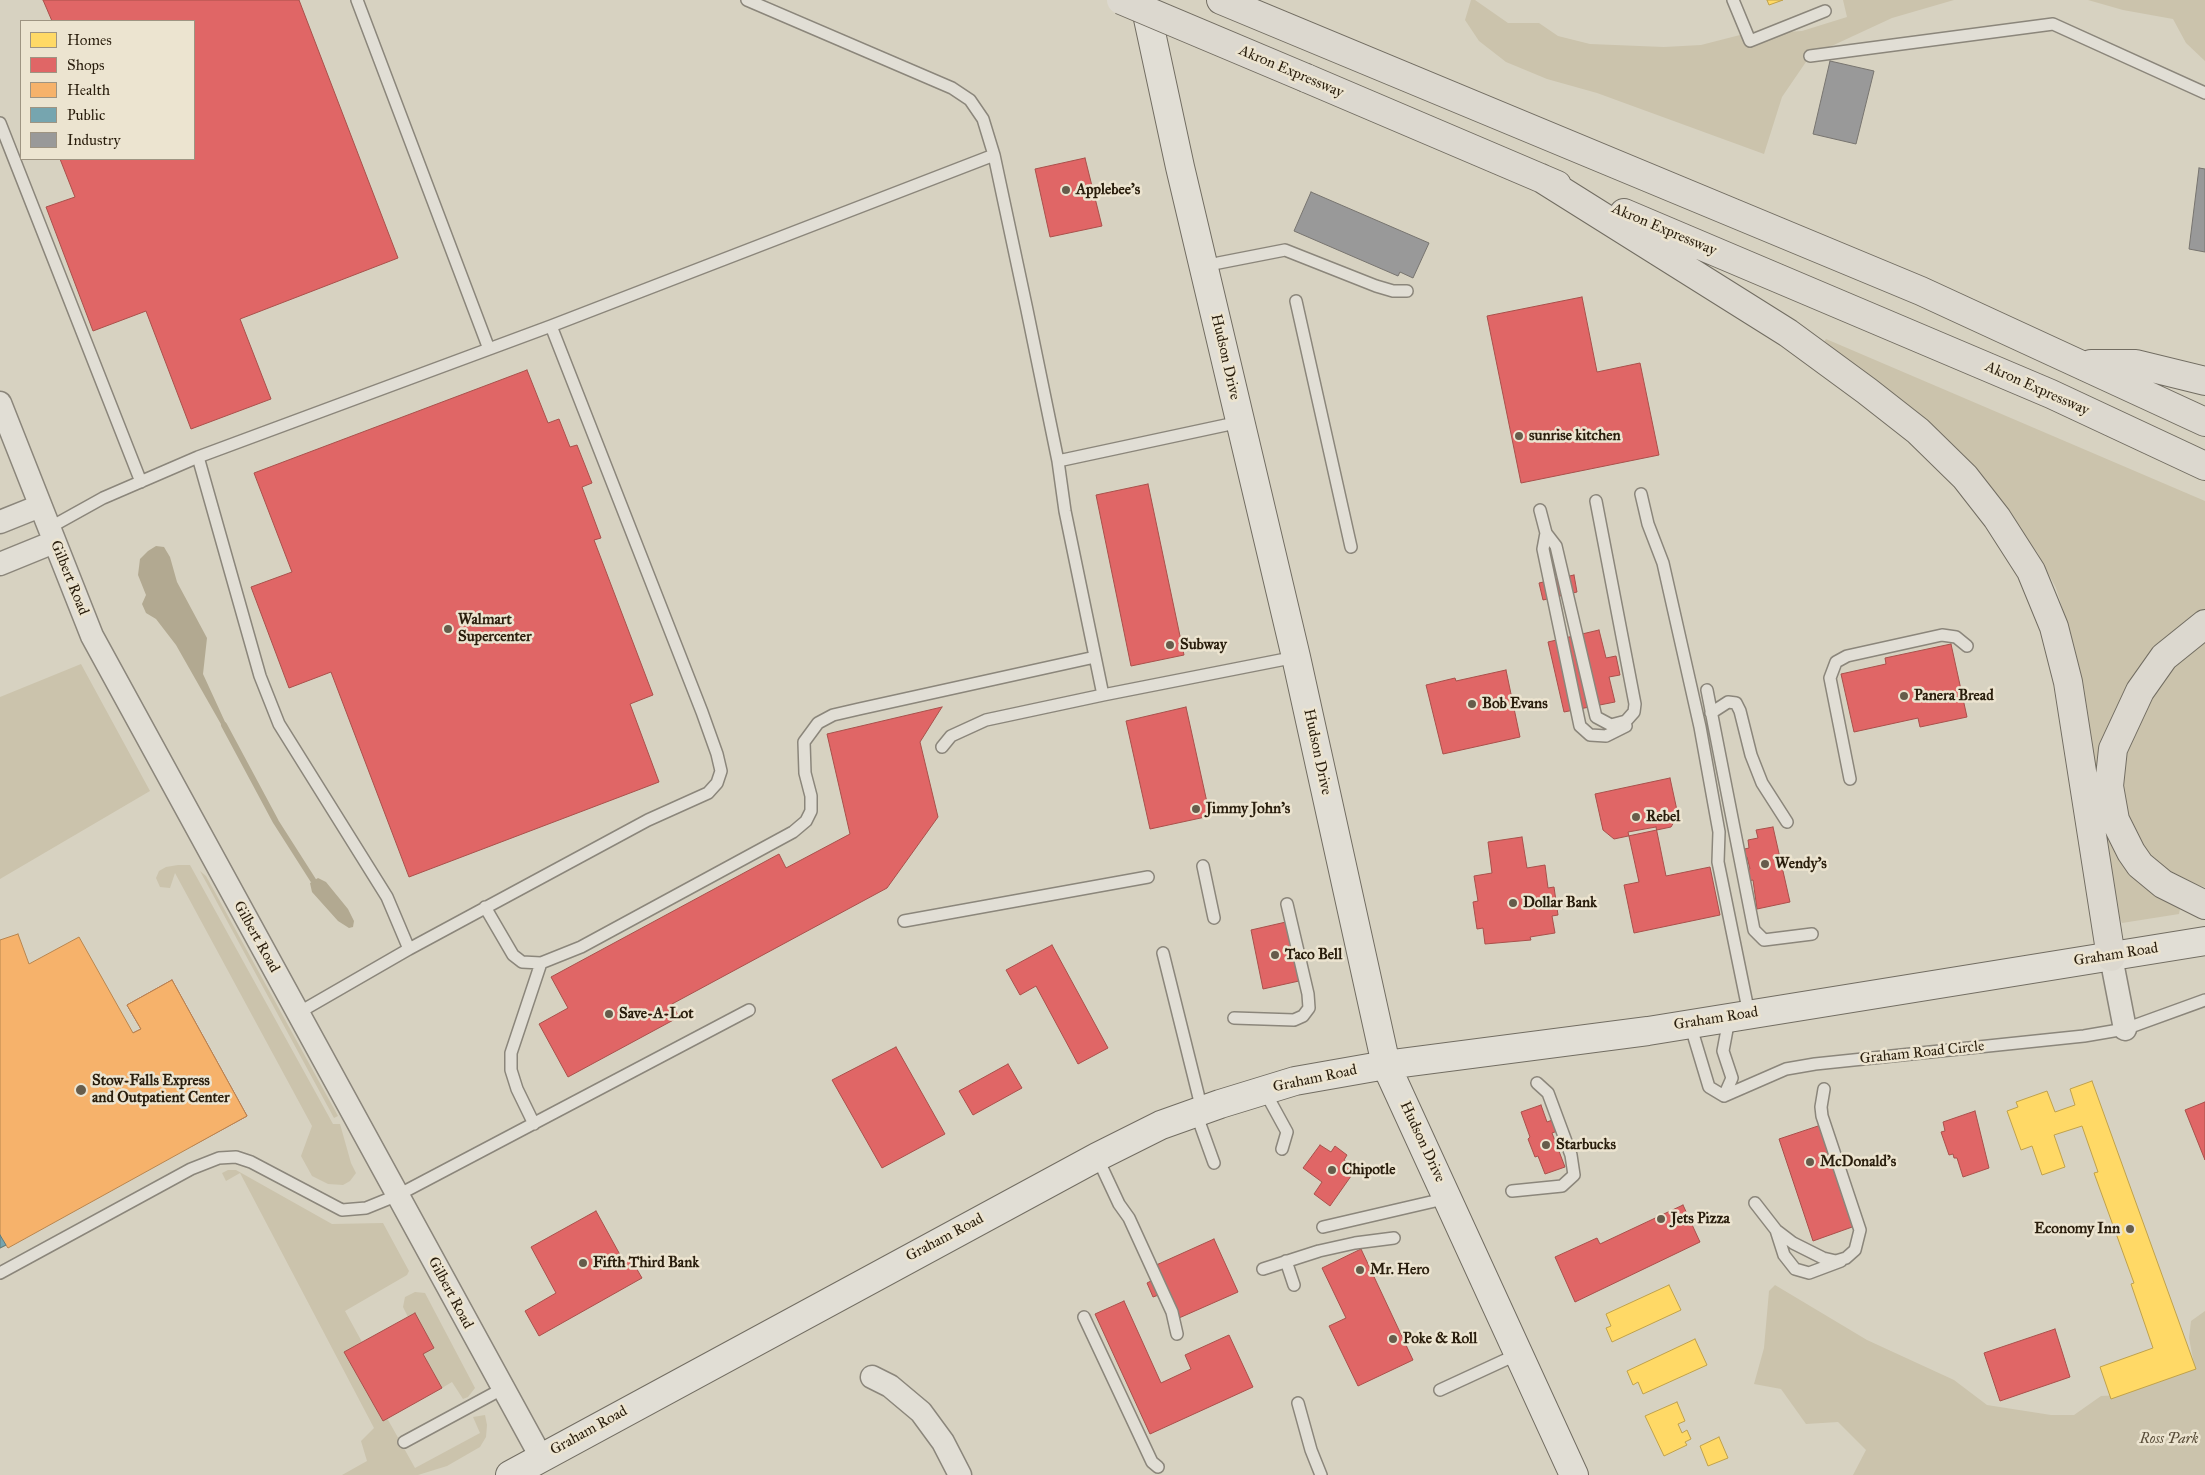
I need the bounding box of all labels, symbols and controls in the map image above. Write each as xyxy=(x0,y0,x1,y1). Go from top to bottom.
legend xyxy=(20,20,195,160)
text: Homes xyxy=(67,31,112,49)
street label: Akron Expressway xyxy=(1236,42,1346,102)
text: Shops xyxy=(67,56,105,74)
text: Health xyxy=(67,81,110,99)
text: Public xyxy=(67,106,105,124)
text: Industry xyxy=(67,131,121,149)
place label: Applebee's xyxy=(1076,181,1140,199)
marker: Applebee's xyxy=(1060,184,1072,196)
street label: Akron Expressway xyxy=(1609,200,1719,260)
street label: Hudson Drive xyxy=(1206,312,1244,402)
street label: Akron Expressway xyxy=(1982,358,2092,420)
place label: sunrise kitchen xyxy=(1529,427,1621,445)
marker: sunrise kitchen xyxy=(1513,430,1525,442)
street label: Gilbert Road xyxy=(46,538,92,618)
place label: Walmart Supercenter xyxy=(458,611,532,646)
marker: Walmart Supercenter xyxy=(442,623,454,635)
place label: Subway xyxy=(1180,636,1227,654)
marker: Subway xyxy=(1164,639,1176,651)
place label: Panera Bread xyxy=(1914,687,1994,705)
marker: Panera Bread xyxy=(1898,690,1910,702)
place label: Bob Evans xyxy=(1482,695,1548,713)
marker: Bob Evans xyxy=(1466,698,1478,710)
street label: Hudson Drive xyxy=(1299,707,1335,797)
place label: Jimmy John's xyxy=(1206,800,1290,818)
marker: Jimmy John's xyxy=(1190,803,1202,815)
place label: Rebel xyxy=(1646,808,1680,826)
marker: Rebel xyxy=(1630,811,1642,823)
place label: Wendy's xyxy=(1775,855,1827,873)
marker: Wendy's xyxy=(1759,858,1771,870)
place label: Dollar Bank xyxy=(1523,894,1597,912)
marker: Dollar Bank xyxy=(1507,897,1519,909)
street label: Gilbert Road xyxy=(229,898,283,976)
street label: Graham Road xyxy=(2072,939,2160,971)
place label: Taco Bell xyxy=(1285,946,1342,964)
marker: Taco Bell xyxy=(1269,949,1281,961)
street label: Graham Road xyxy=(1672,1003,1760,1035)
place label: Save-A-Lot xyxy=(619,1005,694,1023)
marker: Save-A-Lot xyxy=(603,1008,615,1020)
street label: Graham Road Circle xyxy=(1859,1038,1985,1068)
street label: Graham Road xyxy=(1271,1061,1359,1097)
place label: Stow-Falls Express and Outpatient Center xyxy=(92,1072,230,1107)
marker: Stow-Falls Express and Outpatient Center xyxy=(74,1083,88,1097)
street label: Hudson Drive xyxy=(1395,1099,1449,1185)
place label: Starbucks xyxy=(1556,1136,1616,1154)
marker: Starbucks xyxy=(1540,1139,1552,1151)
place label: McDonald's xyxy=(1820,1153,1896,1171)
marker: McDonald's xyxy=(1804,1156,1816,1168)
place label: Chipotle xyxy=(1342,1161,1395,1179)
marker: Chipotle xyxy=(1326,1164,1338,1176)
street label: Graham Road xyxy=(903,1210,987,1266)
place label: Jets Pizza xyxy=(1671,1210,1730,1228)
marker: Jets Pizza xyxy=(1655,1213,1667,1225)
place label: Economy Inn xyxy=(2034,1220,2120,1238)
marker: Economy Inn xyxy=(2124,1223,2136,1235)
street label: Gilbert Road xyxy=(424,1254,476,1332)
place label: Fifth Third Bank xyxy=(593,1254,699,1272)
marker: Fifth Third Bank xyxy=(577,1257,589,1269)
place label: Mr. Hero xyxy=(1370,1261,1429,1279)
marker: Mr. Hero xyxy=(1354,1264,1366,1276)
place label: Poke & Roll xyxy=(1403,1330,1477,1348)
marker: Poke & Roll xyxy=(1387,1333,1399,1345)
street label: Graham Road xyxy=(547,1402,631,1460)
park label: Ross Park xyxy=(2140,1430,2198,1448)

